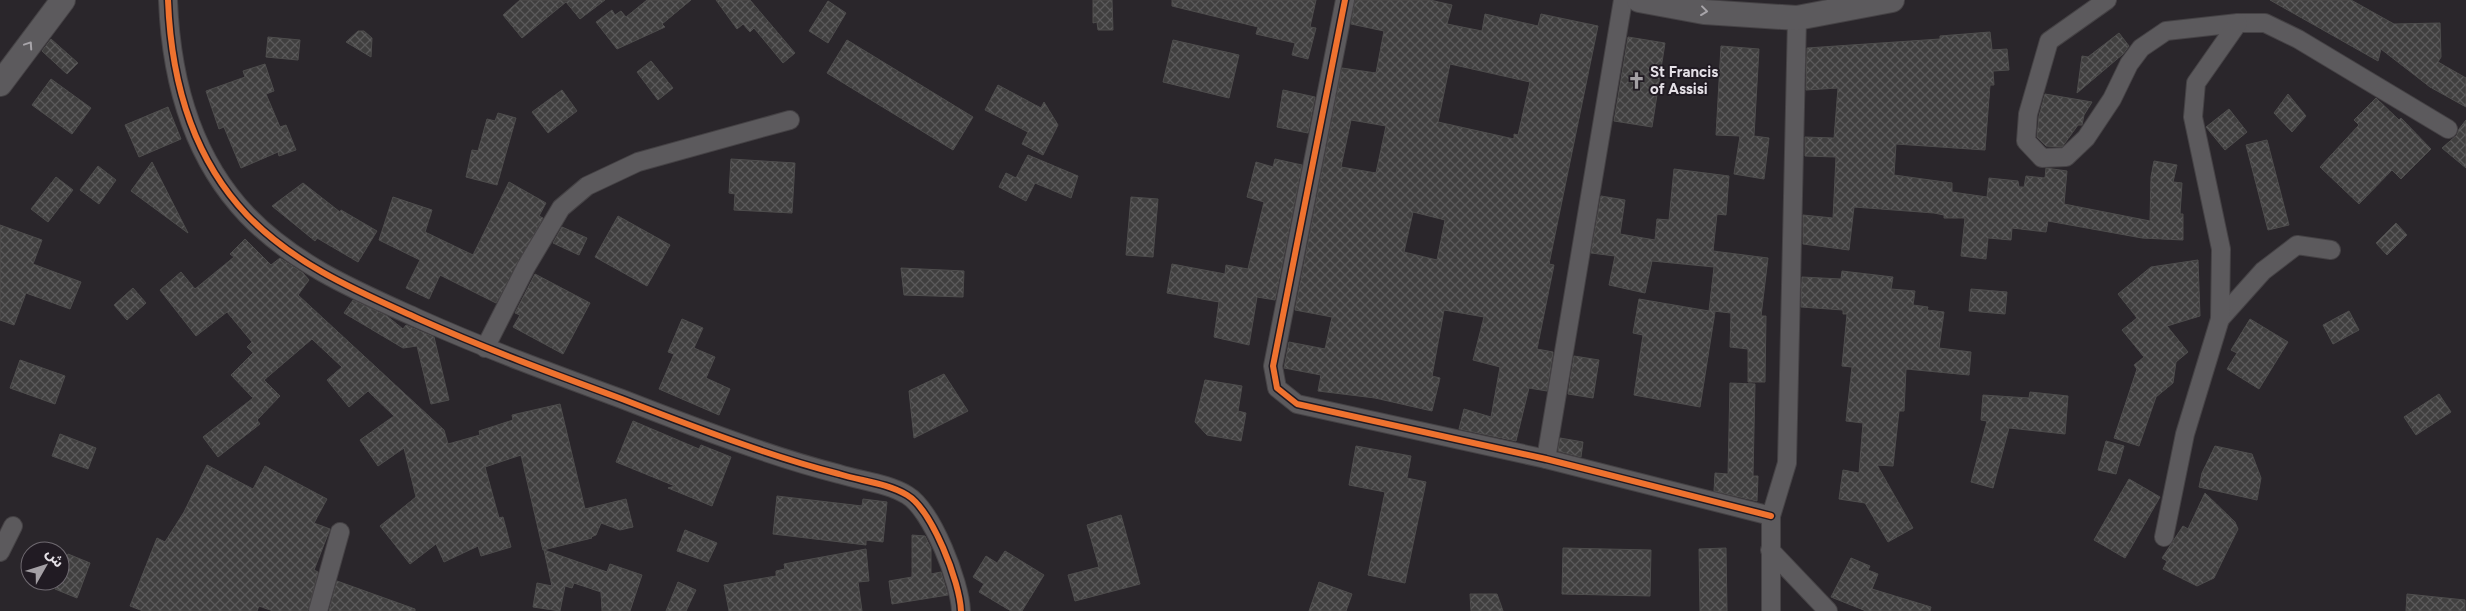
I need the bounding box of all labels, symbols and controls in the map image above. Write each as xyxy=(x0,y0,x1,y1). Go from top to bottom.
one-way arrow xyxy=(1700,5,1708,16)
one-way arrow xyxy=(23,41,32,50)
place label: St Francis of Assisi xyxy=(1650,63,1718,98)
church icon: St Francis of Assisi xyxy=(1626,71,1646,91)
north arrow xyxy=(20,541,70,591)
text: ش xyxy=(42,545,67,571)

